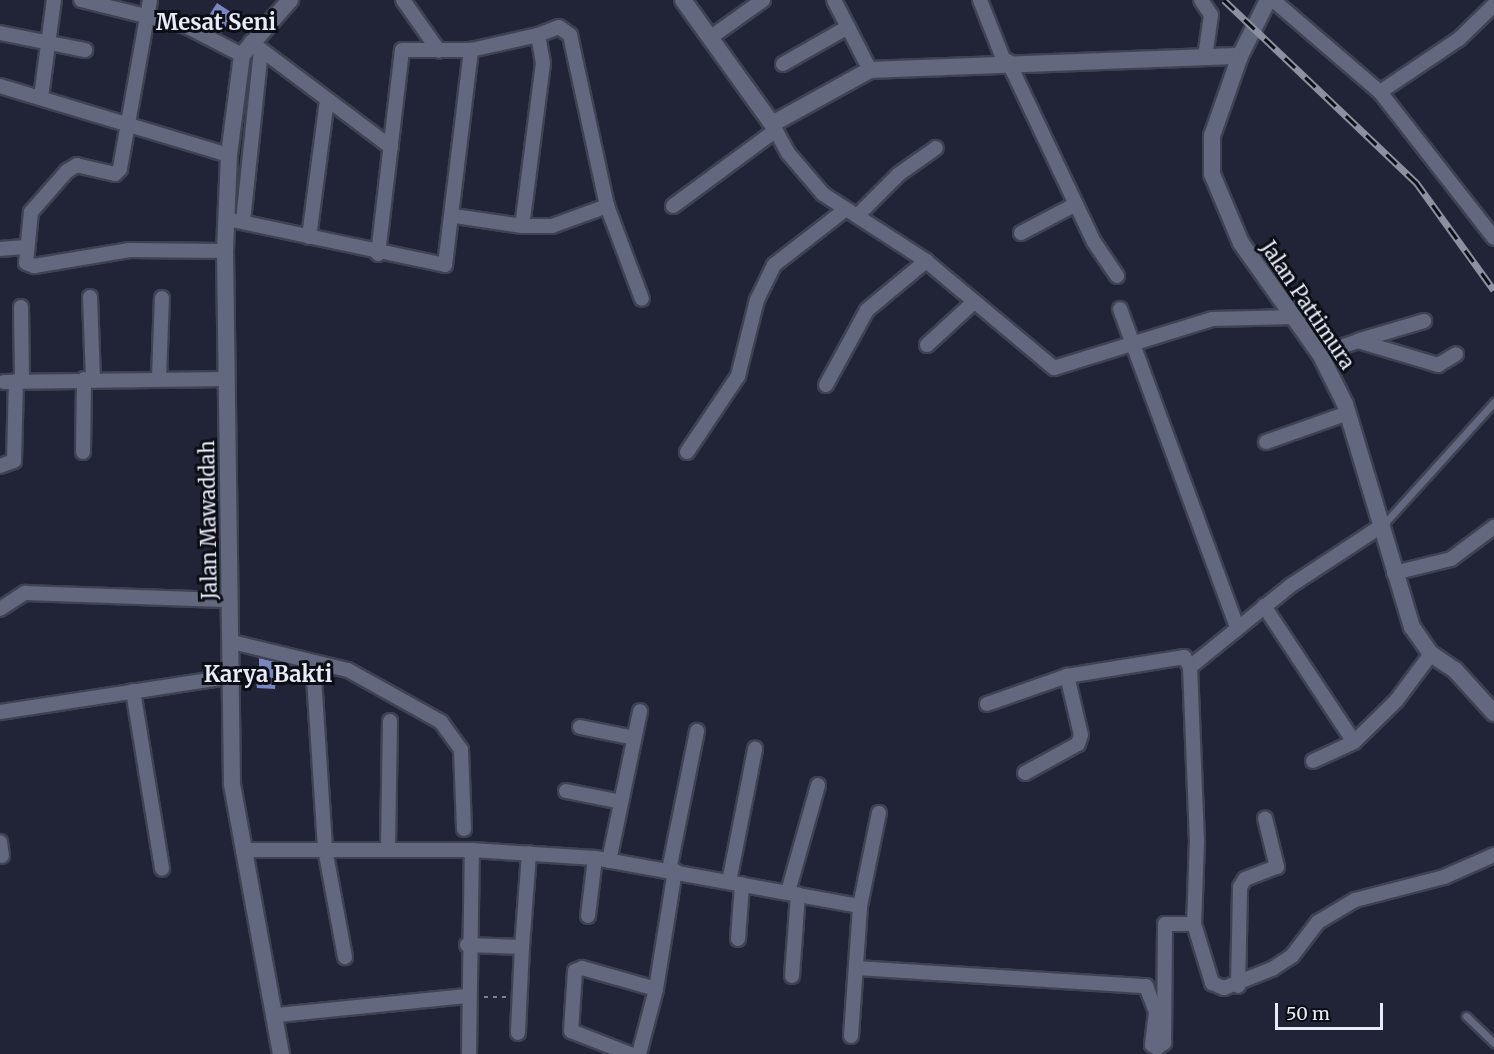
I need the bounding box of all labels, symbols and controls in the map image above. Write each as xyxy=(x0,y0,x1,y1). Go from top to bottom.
district label: Mesat Seni xyxy=(156,10,276,36)
street label: Jalan Pattimura xyxy=(1256,236,1360,374)
street label: Jalan Mawaddah xyxy=(195,440,221,600)
district label: Karya Bakti xyxy=(204,662,332,688)
scale bar xyxy=(1278,991,1386,1029)
text: 50 m xyxy=(1286,1002,1330,1025)

